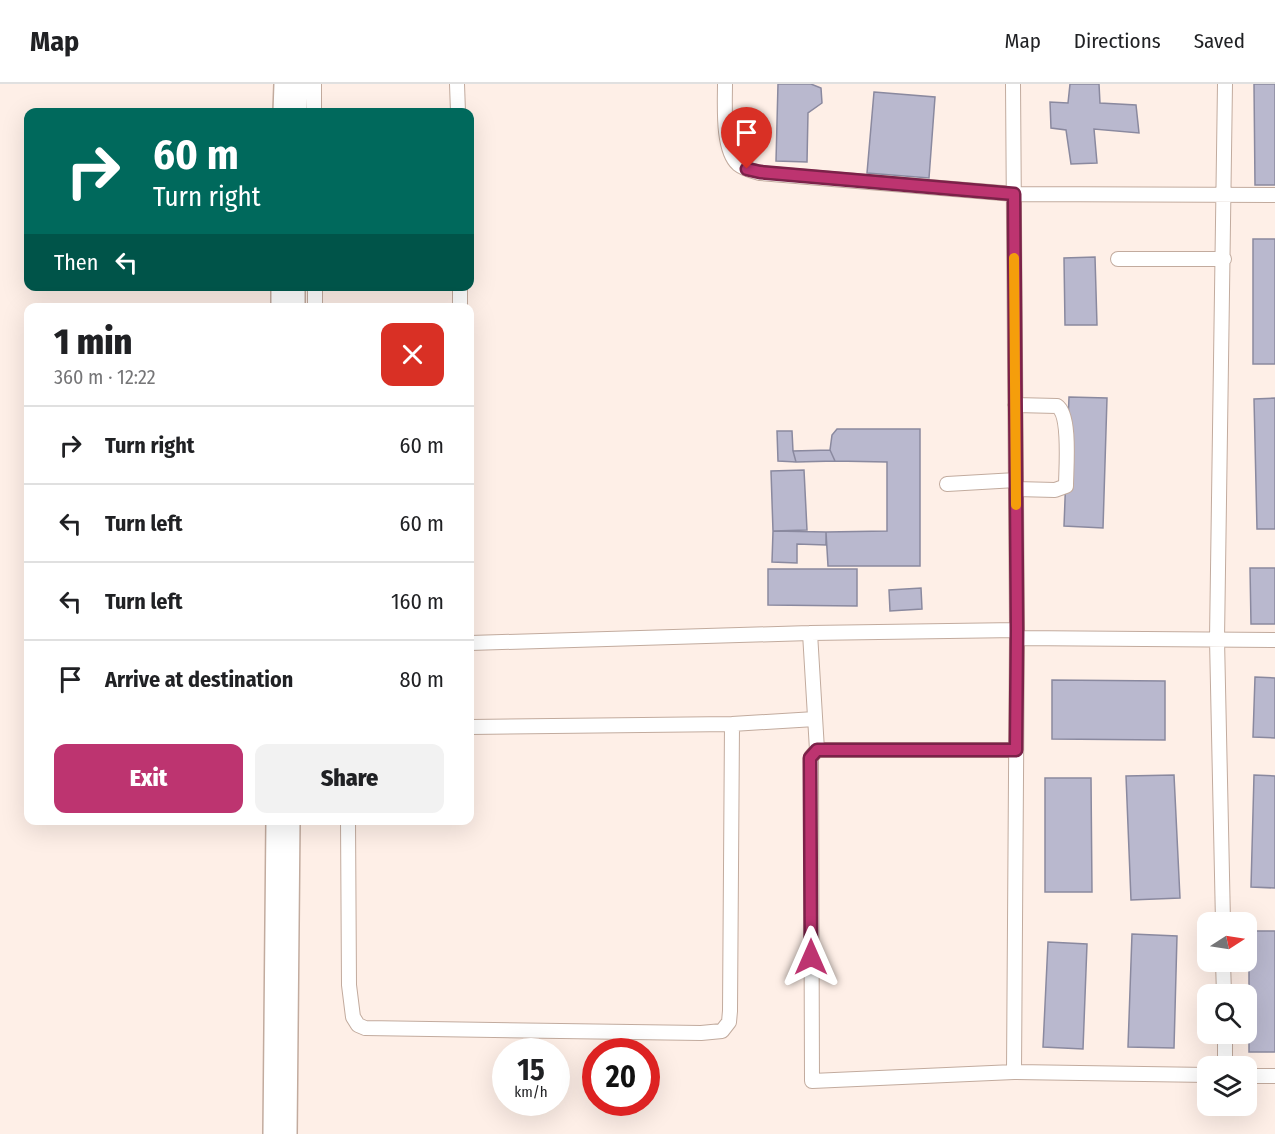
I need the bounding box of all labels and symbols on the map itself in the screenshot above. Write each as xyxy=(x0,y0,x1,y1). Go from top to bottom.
pin xyxy=(721,107,772,169)
north arrow xyxy=(1197,912,1257,972)
position arrow xyxy=(779,925,843,989)
speed limit sign: 20 xyxy=(582,1038,660,1116)

